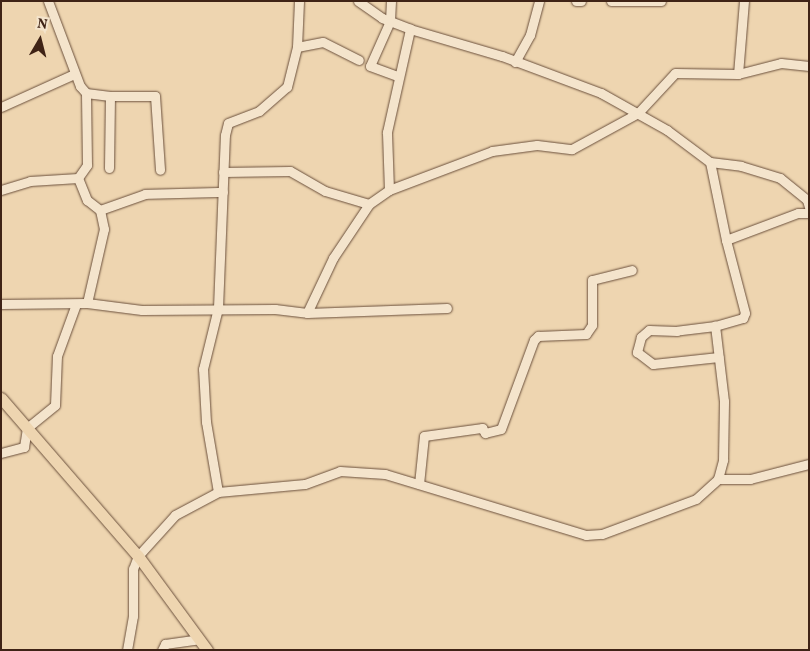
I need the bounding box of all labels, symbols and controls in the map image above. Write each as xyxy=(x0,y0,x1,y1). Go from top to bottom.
north arrow xyxy=(15,15,65,65)
text: N xyxy=(36,15,49,35)

